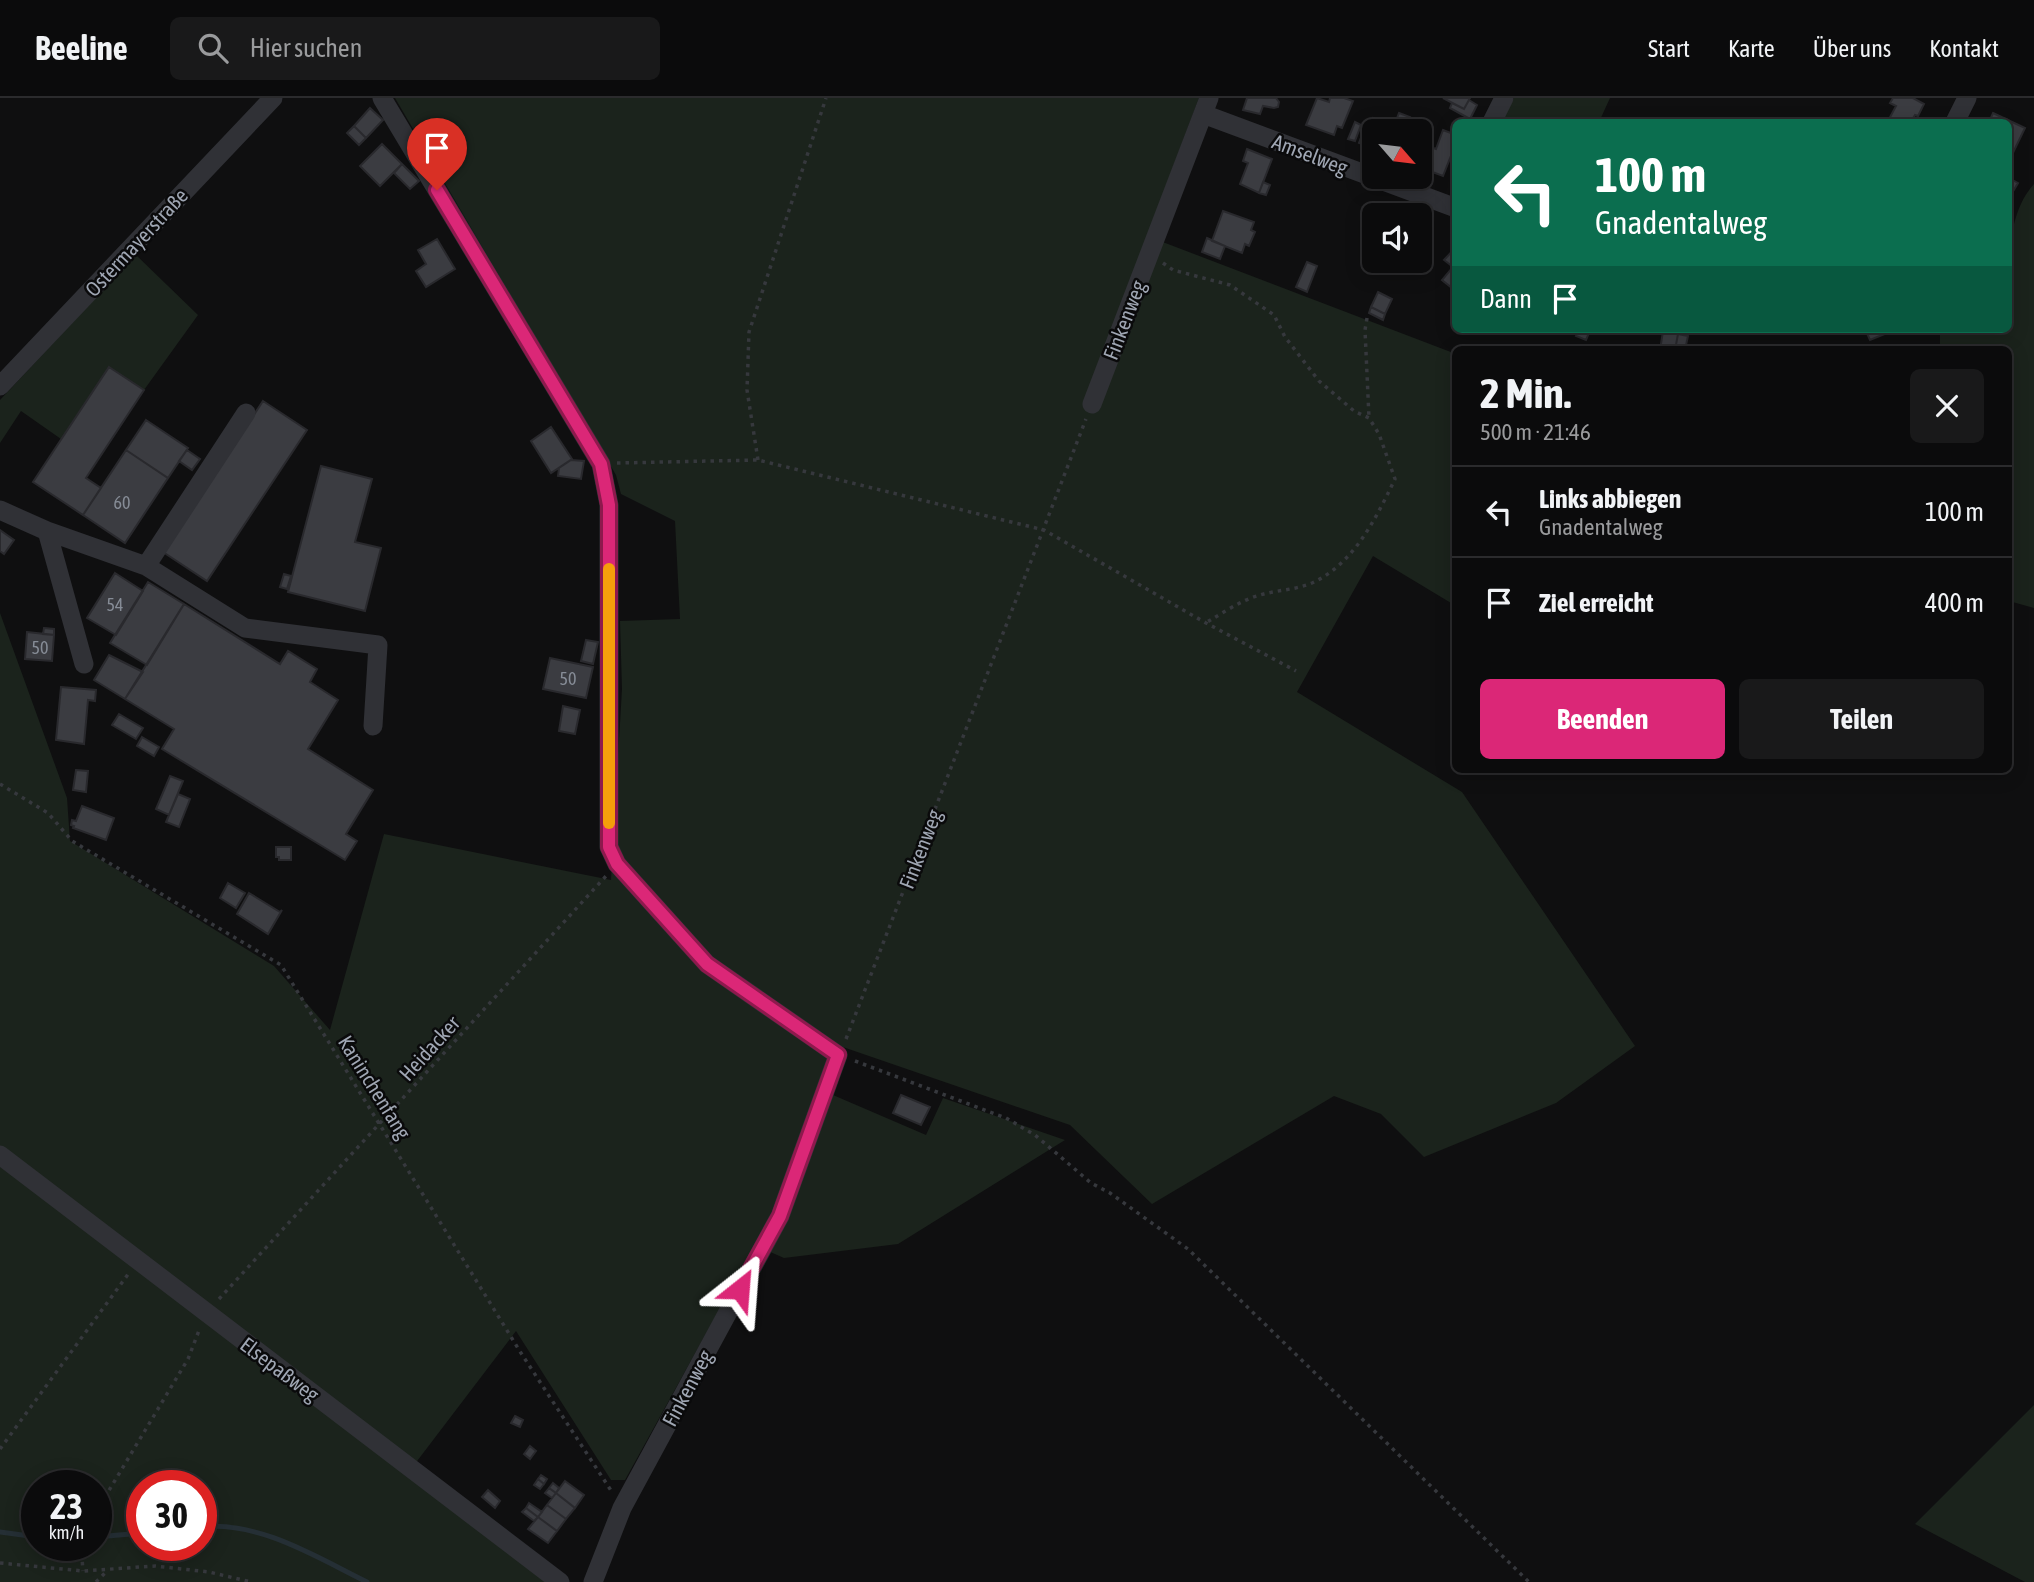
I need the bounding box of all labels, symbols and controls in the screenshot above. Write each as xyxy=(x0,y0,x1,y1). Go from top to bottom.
search box xyxy=(170,17,660,80)
text: Beeline xyxy=(35,29,128,67)
icon: search xyxy=(194,29,232,67)
text: Hier suchen xyxy=(250,33,362,63)
text: Start xyxy=(1648,35,1690,62)
text: Karte xyxy=(1728,35,1775,62)
text: Über uns xyxy=(1813,35,1891,62)
text: Kontakt xyxy=(1929,35,1999,62)
pin xyxy=(407,118,467,190)
north arrow xyxy=(1362,119,1432,189)
map controls xyxy=(1362,119,1432,273)
icon: arrive xyxy=(418,129,456,167)
street label: Amselweg xyxy=(1269,129,1351,179)
text: 100 m xyxy=(1595,146,1706,202)
icon: left xyxy=(1480,147,1571,238)
street label: Ostermayerstraße xyxy=(80,183,192,301)
button: sound xyxy=(1362,203,1432,273)
text: Gnadentalweg xyxy=(1595,204,1767,241)
street label: Finkenweg xyxy=(1098,277,1150,363)
icon: arrive xyxy=(1546,280,1584,318)
text: Dann xyxy=(1480,284,1532,314)
text: 2 Min. xyxy=(1480,369,1571,417)
button: close xyxy=(1910,369,1984,443)
text: 500 m · 21:46 xyxy=(1480,419,1591,445)
text: Links abbiegen xyxy=(1539,484,1681,514)
house number: 60 xyxy=(114,492,130,513)
icon: left xyxy=(1480,493,1518,531)
text: 100 m xyxy=(1925,497,1984,527)
text: Gnadentalweg xyxy=(1539,514,1663,540)
icon: arrive xyxy=(1480,584,1518,622)
text: Ziel erreicht xyxy=(1539,588,1654,618)
text: 400 m xyxy=(1925,588,1984,618)
house number: 54 xyxy=(107,594,123,615)
house number: 50 xyxy=(32,637,48,658)
house number: 50 xyxy=(560,668,576,689)
button: Beenden xyxy=(1480,679,1725,759)
button: Teilen xyxy=(1739,679,1984,759)
street label: Finkenweg xyxy=(894,806,946,892)
street label: Heidacker xyxy=(394,1010,465,1085)
street label: Kaninchenfang xyxy=(334,1031,416,1143)
position arrow xyxy=(703,1252,777,1326)
street label: Elsepaßweg xyxy=(236,1332,324,1406)
street label: Finkenweg xyxy=(657,1346,717,1430)
speed limit sign: 30 xyxy=(126,1470,217,1561)
text: 23 xyxy=(50,1486,83,1526)
text: km/h xyxy=(49,1522,84,1543)

